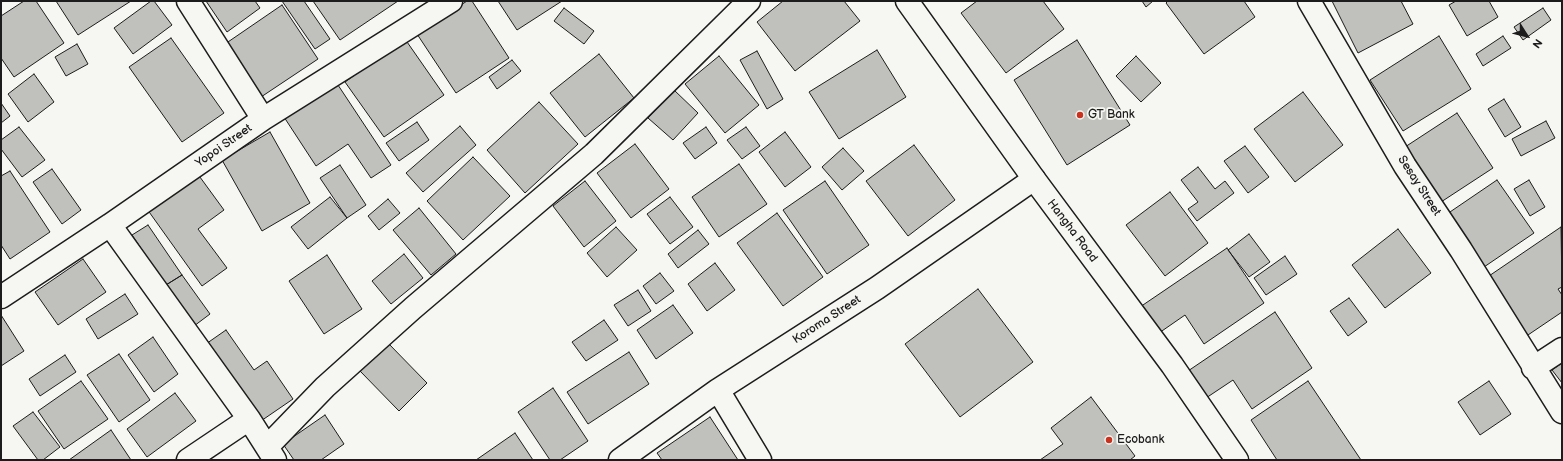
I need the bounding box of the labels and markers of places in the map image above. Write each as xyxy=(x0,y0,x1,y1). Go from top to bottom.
place label: GT Bank xyxy=(1088,108,1135,122)
marker: GT Bank xyxy=(1075,110,1085,120)
place label: Ecobank xyxy=(1117,433,1164,447)
marker: Ecobank xyxy=(1104,435,1114,445)

